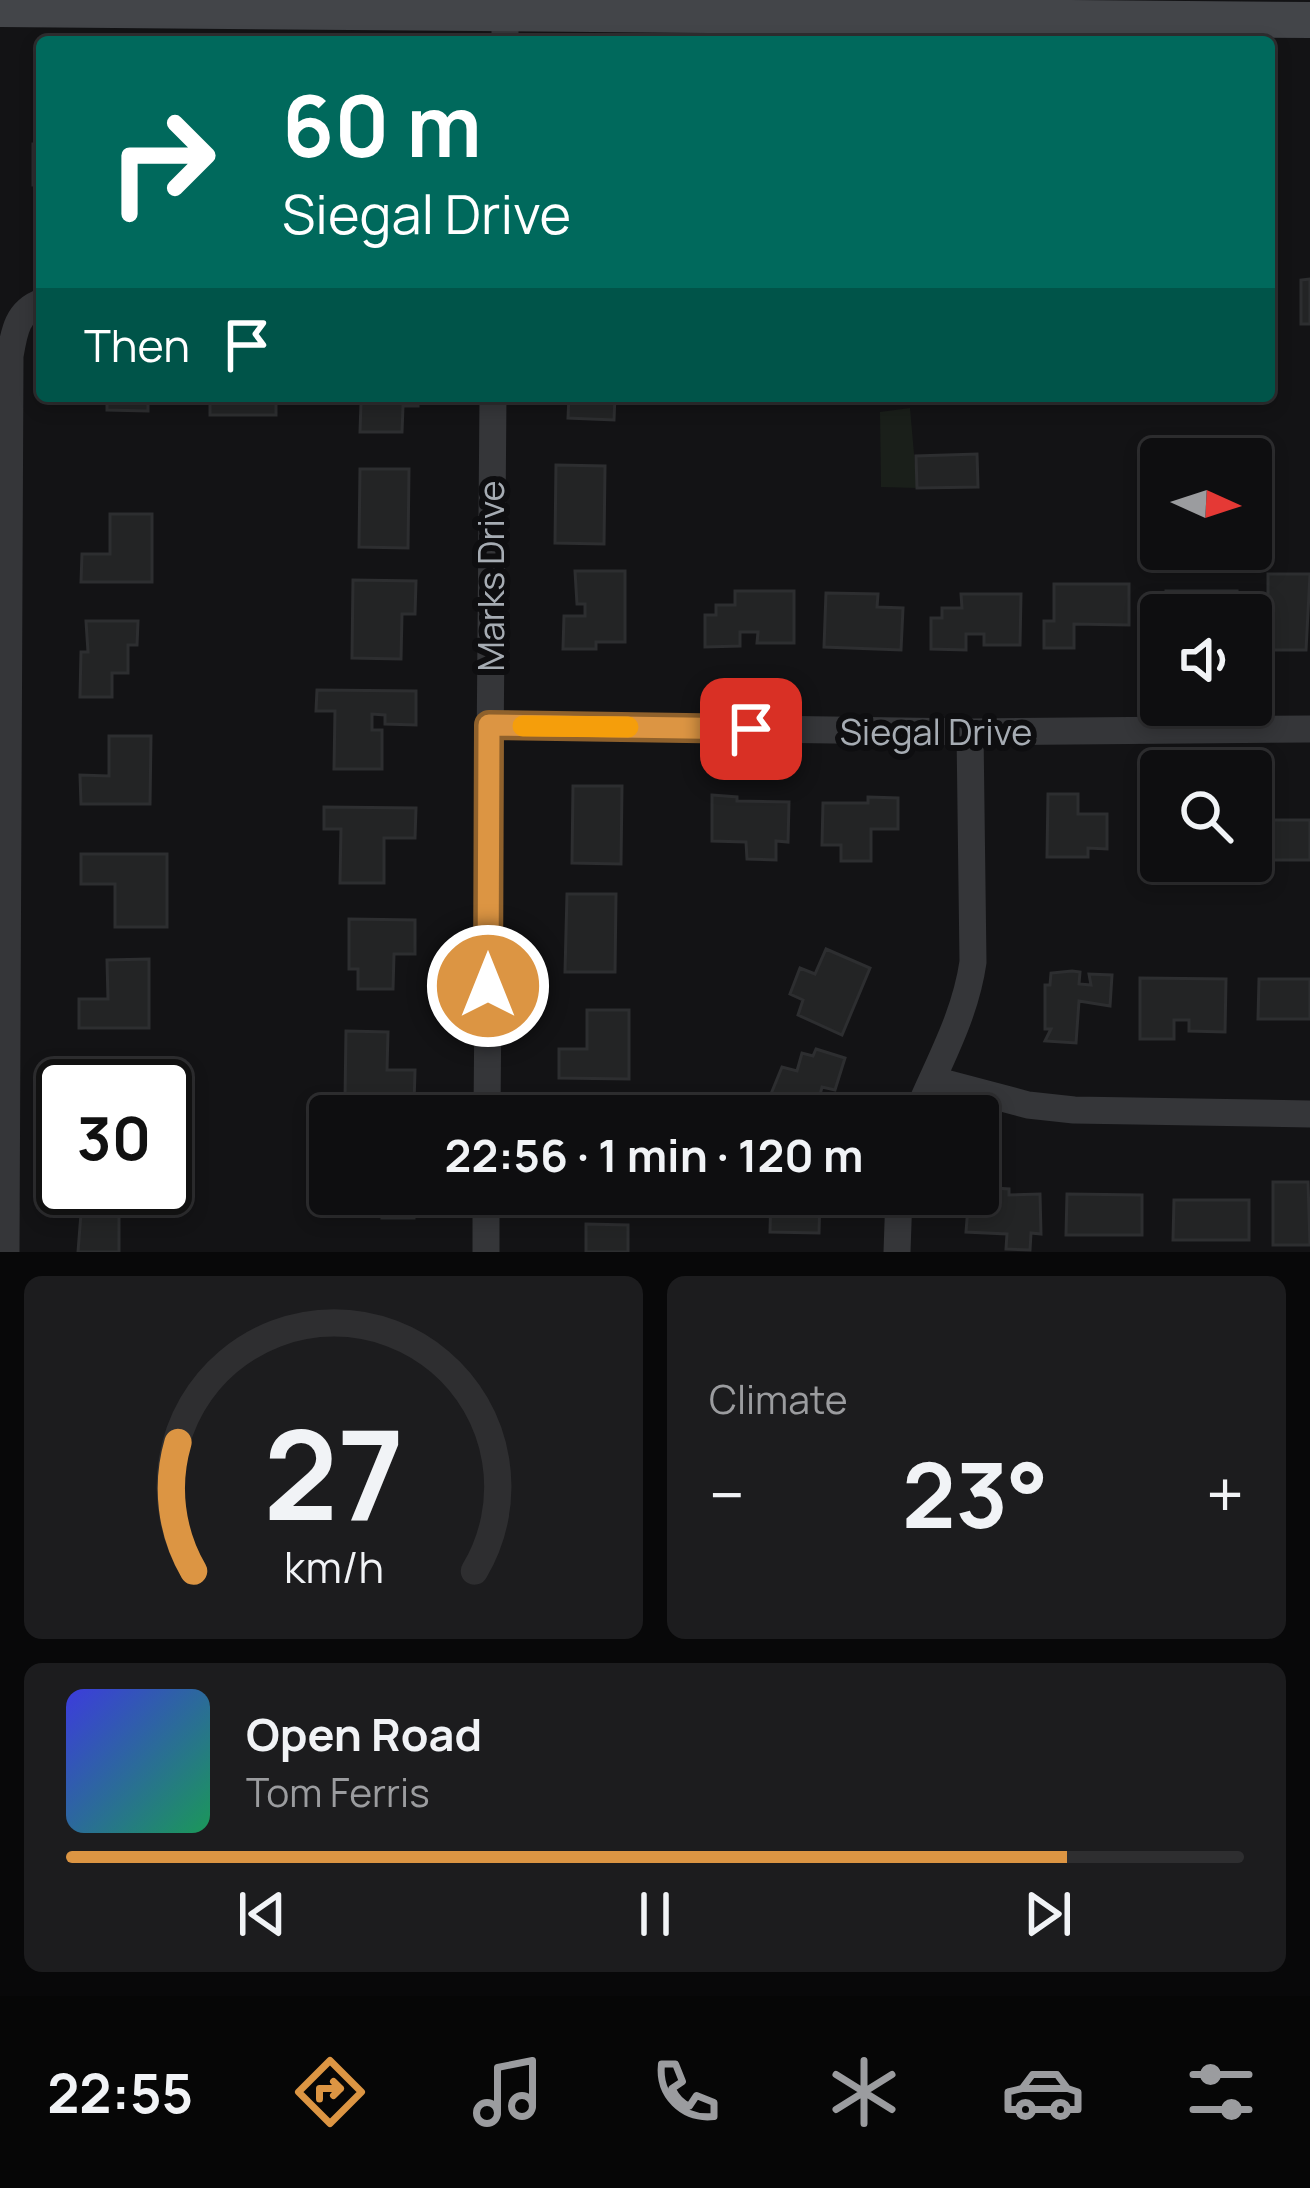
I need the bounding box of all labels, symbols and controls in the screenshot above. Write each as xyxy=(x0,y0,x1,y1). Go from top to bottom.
text: 60 m xyxy=(282,67,482,182)
icon: right xyxy=(84,84,240,240)
text: Siegal Drive xyxy=(282,176,571,250)
icon: arrive xyxy=(214,312,280,378)
text: Then xyxy=(84,314,190,376)
north arrow xyxy=(1140,438,1272,570)
map controls xyxy=(1140,438,1272,882)
street label: Marks Drive xyxy=(466,481,515,672)
button: sound xyxy=(1140,594,1272,726)
pin xyxy=(700,678,802,780)
icon: arrive xyxy=(718,696,784,762)
street label: Siegal Drive xyxy=(840,707,1032,756)
button: search xyxy=(1140,750,1272,882)
position arrow xyxy=(425,923,551,1049)
speed limit sign: 30 xyxy=(36,1059,192,1215)
text: 22:56 · 1 min · 120 m xyxy=(445,1124,863,1186)
text: Climate xyxy=(709,1372,848,1426)
text: 27 xyxy=(263,1387,404,1557)
text: 23° xyxy=(902,1432,1049,1555)
text: − xyxy=(709,1449,745,1539)
text: + xyxy=(1206,1449,1244,1539)
text: km/h xyxy=(284,1536,383,1595)
text: Open Road xyxy=(246,1703,482,1765)
text: Tom Ferris xyxy=(246,1765,430,1819)
icon: previous xyxy=(229,1881,295,1947)
icon: pause xyxy=(622,1881,688,1947)
icon: next xyxy=(1015,1881,1081,1947)
icon: directions xyxy=(288,2050,372,2134)
icon: music xyxy=(466,2050,550,2134)
icon: phone xyxy=(644,2050,728,2134)
icon: climate xyxy=(822,2050,906,2134)
icon: car xyxy=(1001,2050,1085,2134)
icon: filters xyxy=(1179,2050,1263,2134)
text: 22:55 xyxy=(47,2055,193,2129)

